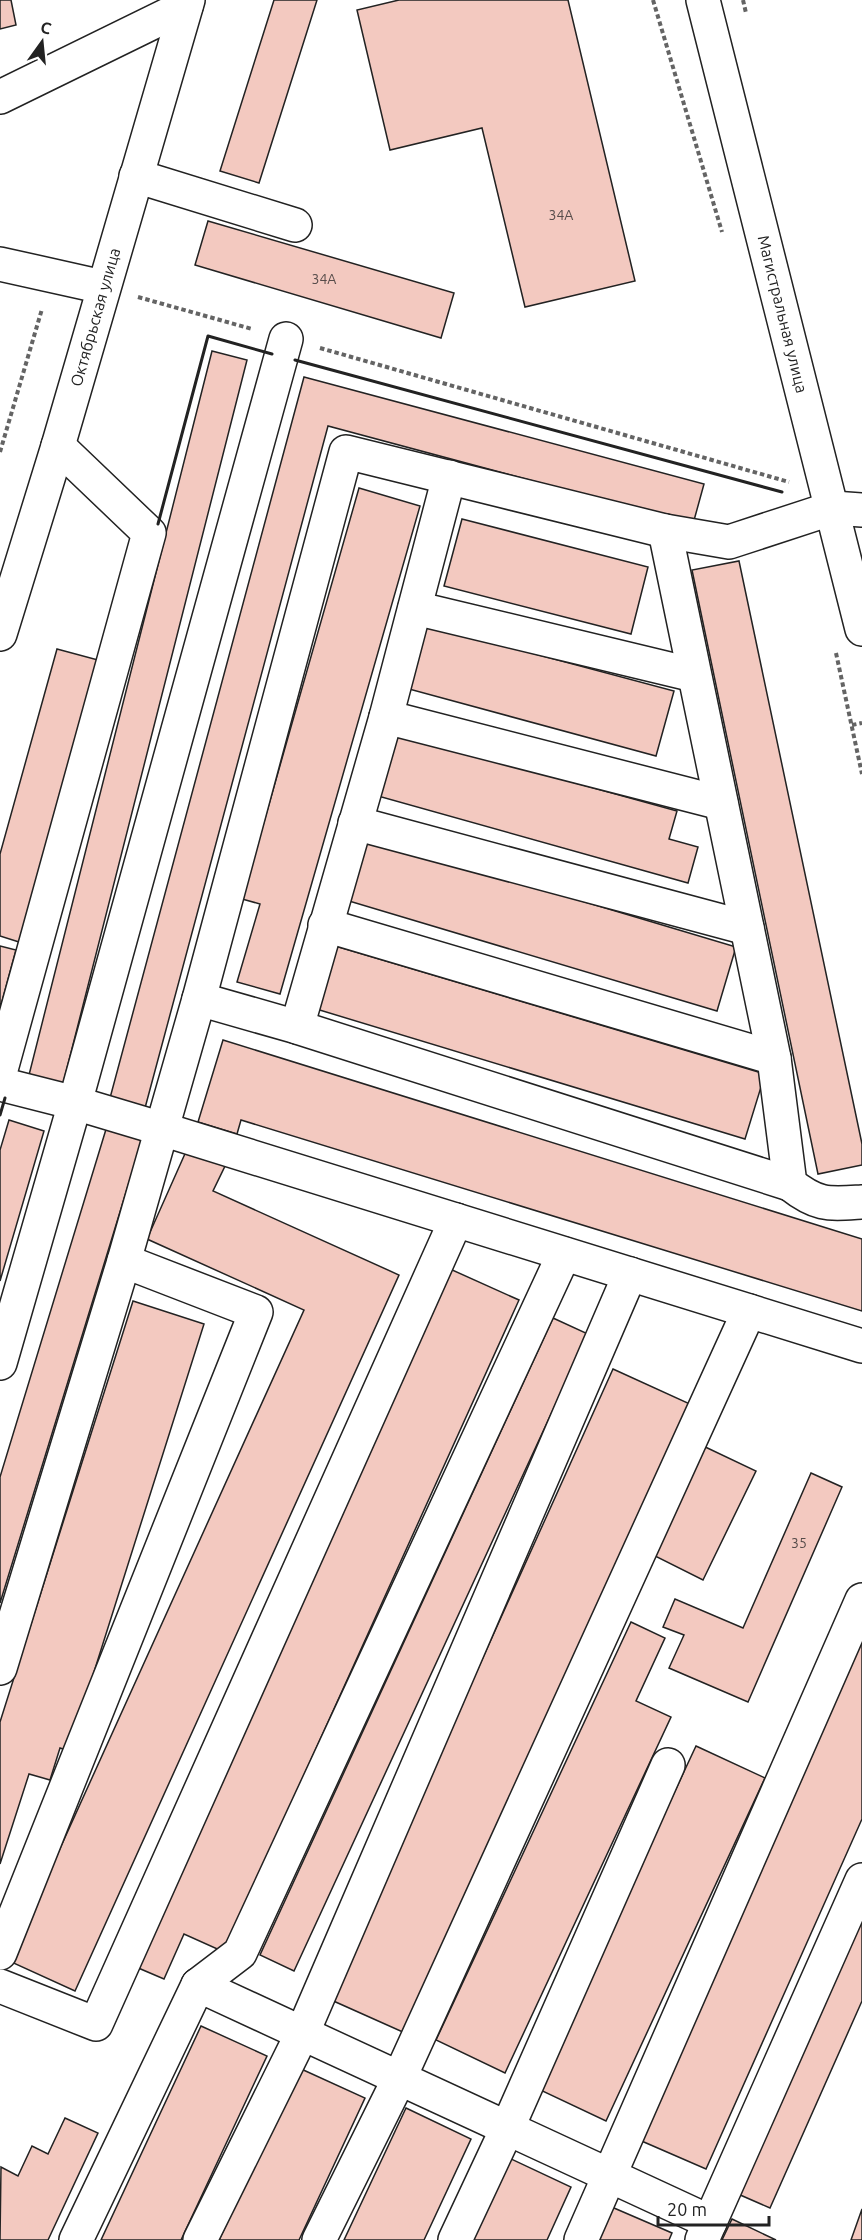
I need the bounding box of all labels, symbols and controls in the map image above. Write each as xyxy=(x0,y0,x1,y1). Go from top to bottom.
north arrow xyxy=(12,12,72,72)
text: С xyxy=(39,17,53,38)
house number: 34А xyxy=(549,207,573,223)
street label: Магистральная улица xyxy=(755,233,811,395)
street label: Октябрьская улица xyxy=(67,246,123,388)
house number: 34А xyxy=(312,271,336,287)
house number: 35 xyxy=(791,1535,807,1551)
scale bar xyxy=(658,2189,769,2227)
text: 20 m xyxy=(667,2199,707,2219)

